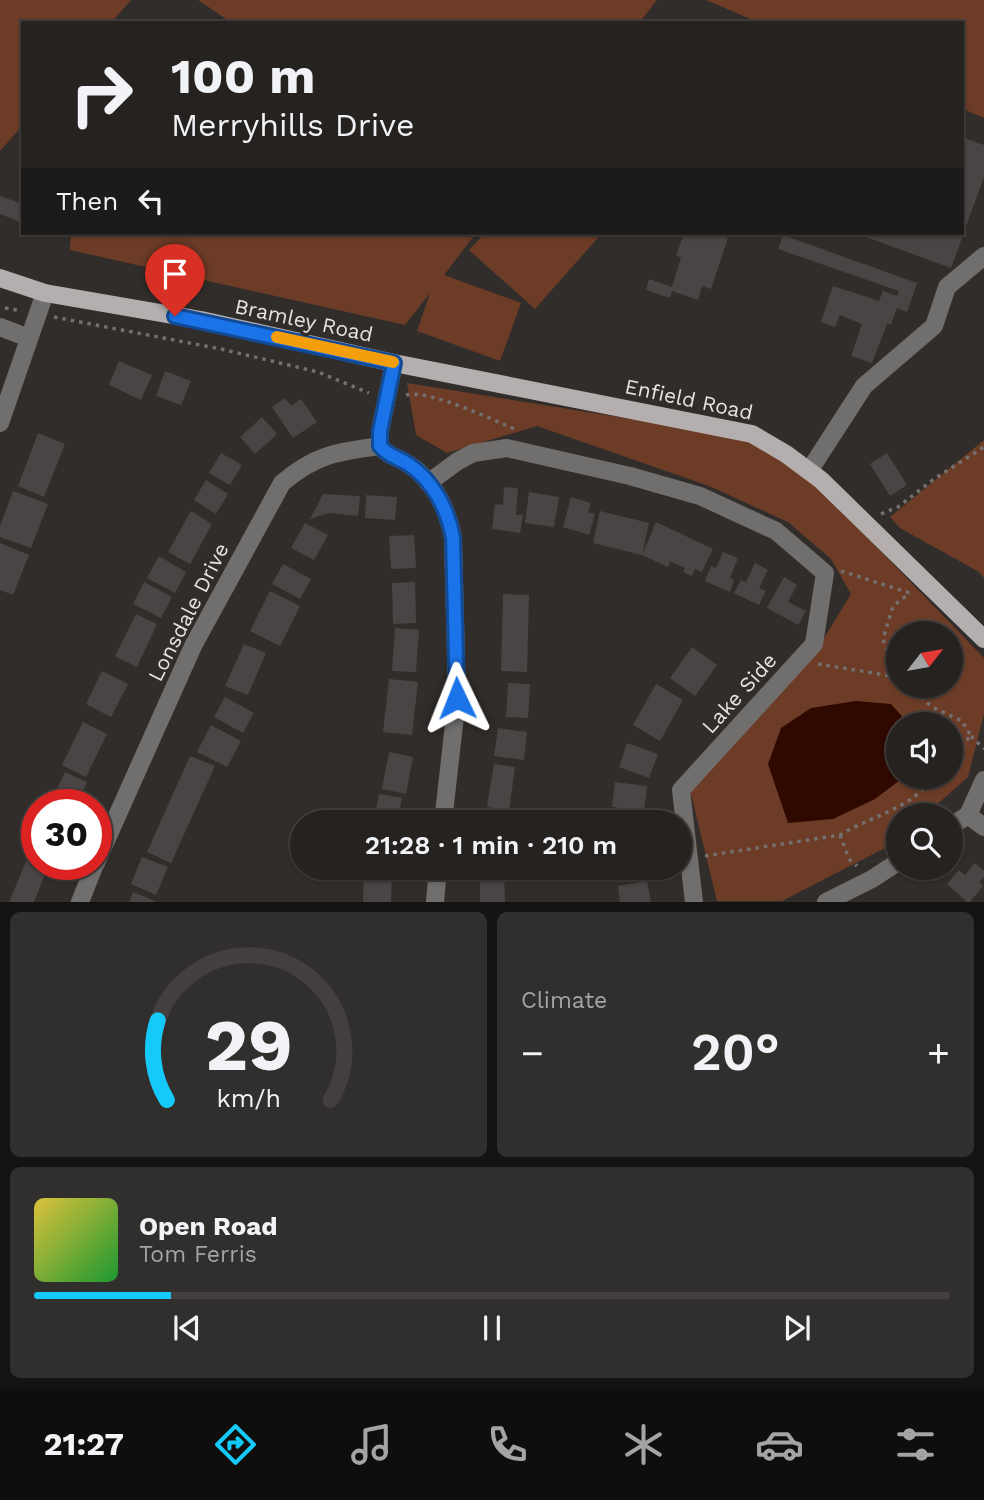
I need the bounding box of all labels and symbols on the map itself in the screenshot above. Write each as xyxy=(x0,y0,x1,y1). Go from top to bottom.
pin xyxy=(145,244,205,316)
street label: Bramley Road xyxy=(233,293,375,347)
street label: Enfield Road xyxy=(623,373,755,425)
street label: Lonsdale Drive xyxy=(142,539,234,685)
north arrow xyxy=(886,621,962,698)
street label: Lake Side xyxy=(696,648,782,738)
position arrow xyxy=(420,661,494,735)
speed limit sign: 30 xyxy=(21,789,112,880)

